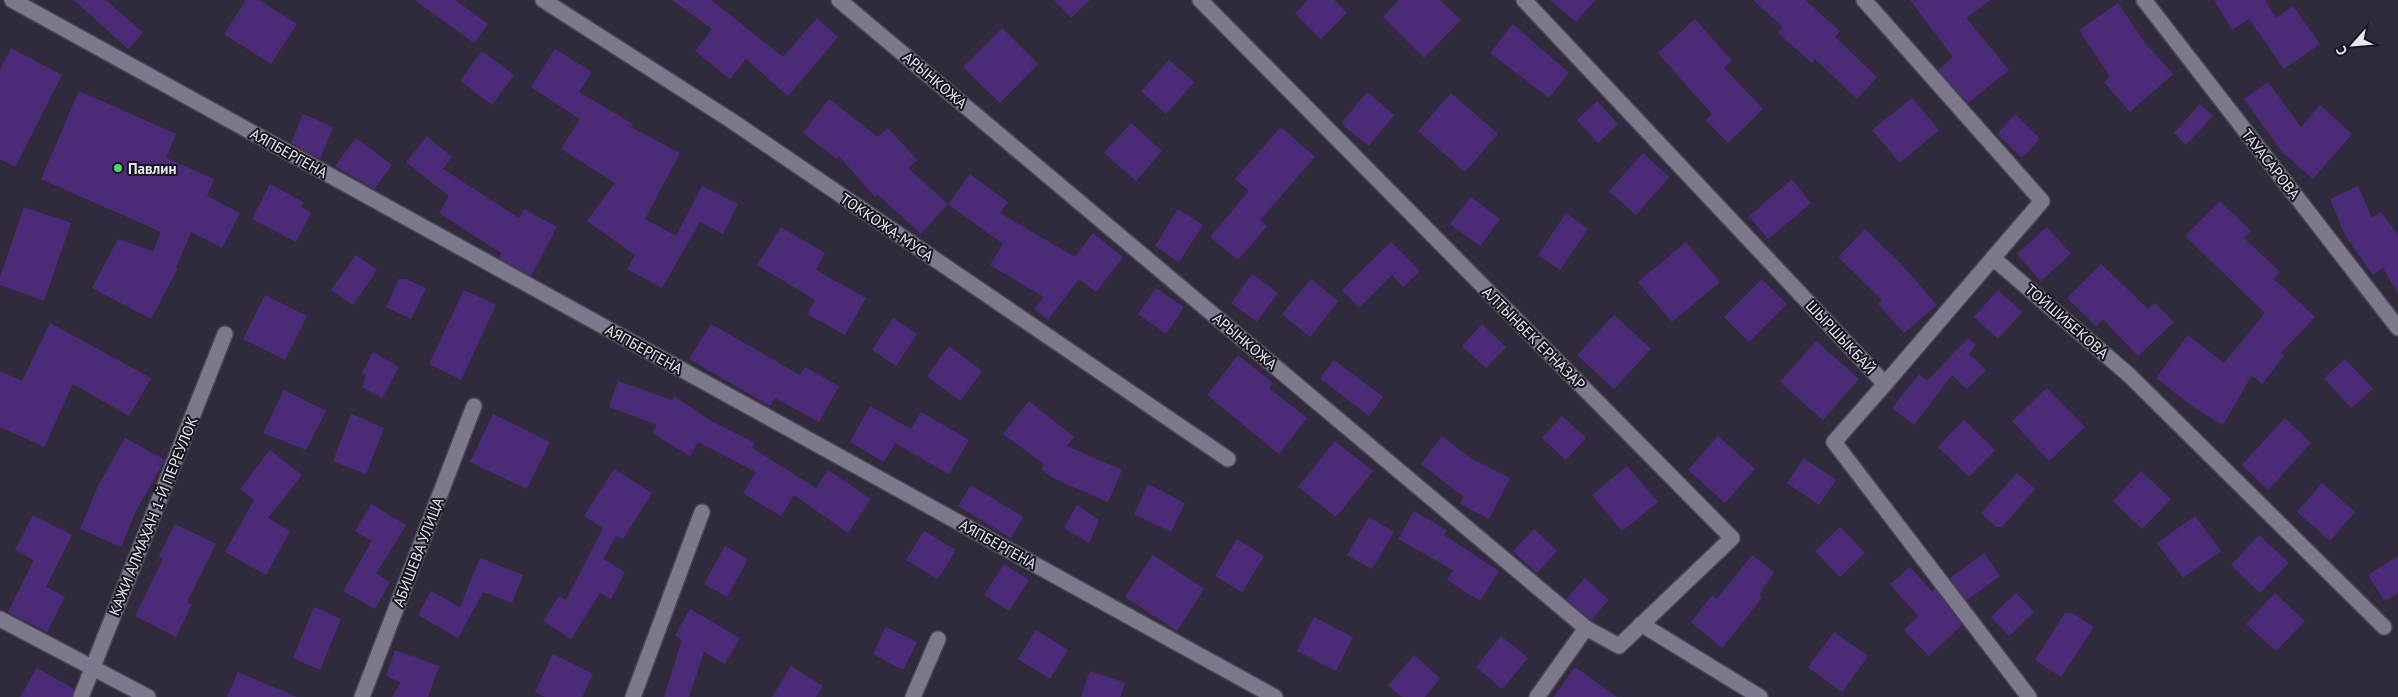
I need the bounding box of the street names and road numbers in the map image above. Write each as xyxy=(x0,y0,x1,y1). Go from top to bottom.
street label: АРЫНКОЖА xyxy=(899,48,971,113)
street label: АЯПБЕРГЕНА xyxy=(247,124,331,182)
street label: ТАУАСАРОВА xyxy=(2238,125,2305,203)
street label: ТОККОЖА-МУСА xyxy=(837,189,937,265)
street label: ТОЙШИБЕКОВА xyxy=(2021,280,2113,363)
street label: АЛТЫНБЕК ЕРНАЗАР xyxy=(1478,282,1590,394)
street label: ШЫРШЫКБАЙ xyxy=(1802,296,1880,378)
street label: АРЫНКОЖА xyxy=(1209,309,1281,374)
street label: АЯПБЕРГЕНА xyxy=(602,320,686,378)
street label: КАЖИ АЛМАХАН 1-Й ПЕРЕУЛОК xyxy=(104,414,202,618)
street label: АБИШЕВА УЛИЦА xyxy=(388,495,448,609)
street label: АЯПБЕРГЕНА xyxy=(956,515,1040,573)

